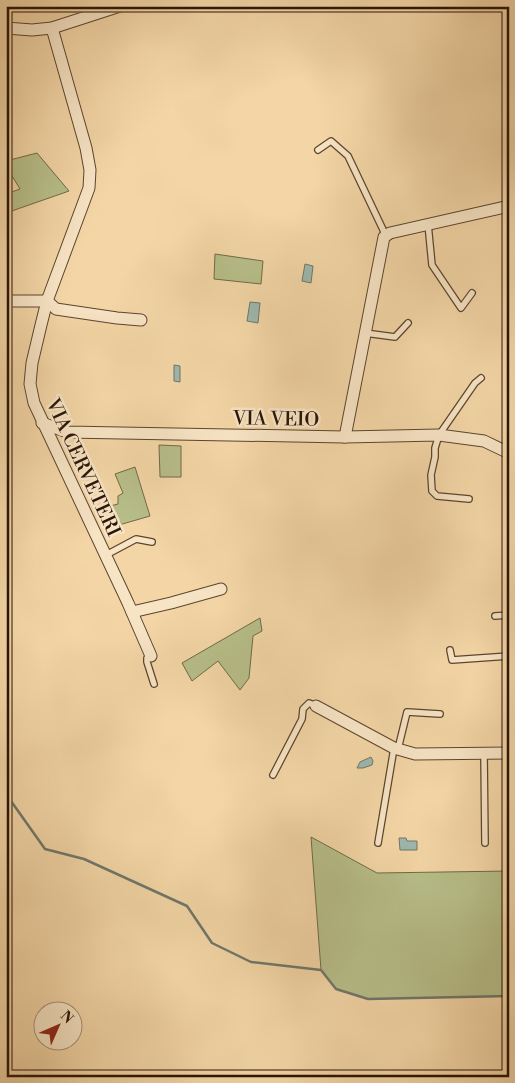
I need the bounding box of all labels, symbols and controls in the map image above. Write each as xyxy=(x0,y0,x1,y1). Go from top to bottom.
street label: VIA CERVETERI xyxy=(40,394,126,540)
street label: VIA VEIO xyxy=(232,406,320,432)
north arrow xyxy=(32,1000,82,1050)
text: N xyxy=(56,1007,77,1028)

